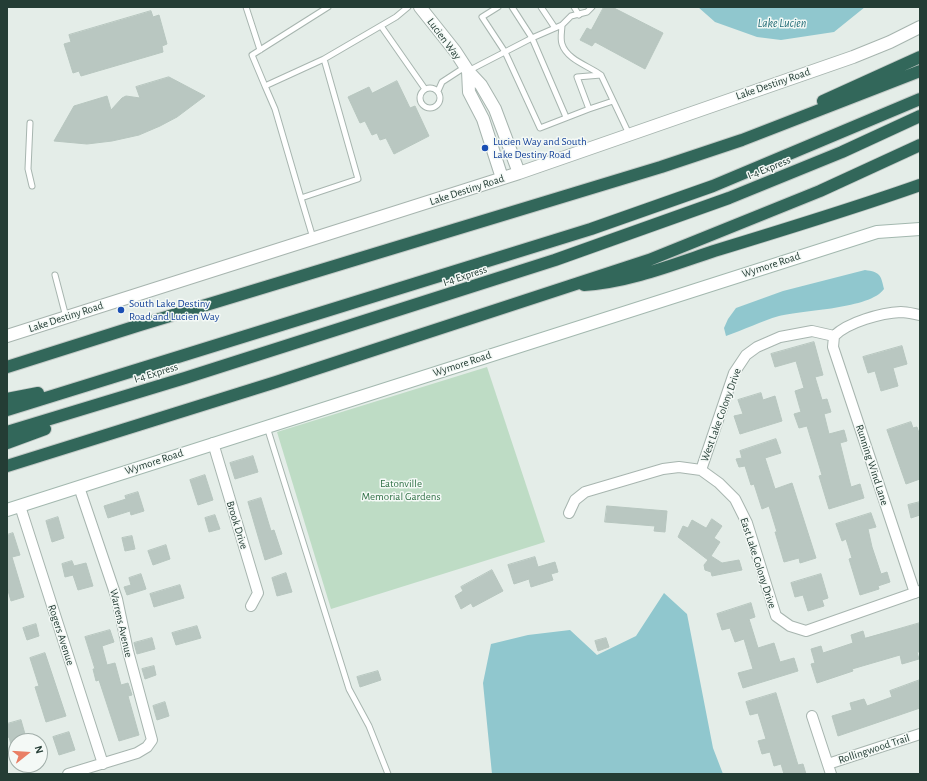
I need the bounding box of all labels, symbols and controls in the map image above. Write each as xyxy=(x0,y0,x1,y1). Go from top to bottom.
street label: Lucien Way xyxy=(424,16,464,62)
water label: Lake Lucien xyxy=(758,16,806,30)
street label: Lake Destiny Road xyxy=(734,65,812,103)
place label: Lucien Way and South Lake Destiny Road xyxy=(493,135,587,161)
marker: Lucien Way and South Lake Destiny Road xyxy=(480,143,490,153)
street label: I-4 Express xyxy=(745,153,793,183)
street label: Lake Destiny Road xyxy=(428,172,506,208)
street label: Wymore Road xyxy=(740,249,802,281)
street label: I-4 Express xyxy=(441,263,489,289)
place label: South Lake Destiny Road and Lucien Way xyxy=(129,297,219,323)
street label: Lake Destiny Road xyxy=(27,299,105,335)
marker: South Lake Destiny Road and Lucien Way xyxy=(116,305,126,315)
street label: Wymore Road xyxy=(431,348,493,380)
street label: I-4 Express xyxy=(132,360,180,386)
street label: West Lake Colony Drive xyxy=(698,366,744,464)
street label: Running Wind Lane xyxy=(853,423,891,507)
street label: Wymore Road xyxy=(123,446,185,478)
park label: Eatonville Memorial Gardens xyxy=(362,477,440,503)
street label: Brook Drive xyxy=(223,499,251,551)
street label: East Lake Colony Drive xyxy=(737,516,779,610)
street label: Warrens Avenue xyxy=(107,587,135,659)
street label: Rogers Avenue xyxy=(45,603,77,667)
street label: Rollingwood Trail xyxy=(837,731,911,767)
north arrow xyxy=(8,733,48,773)
text: N xyxy=(33,744,45,755)

